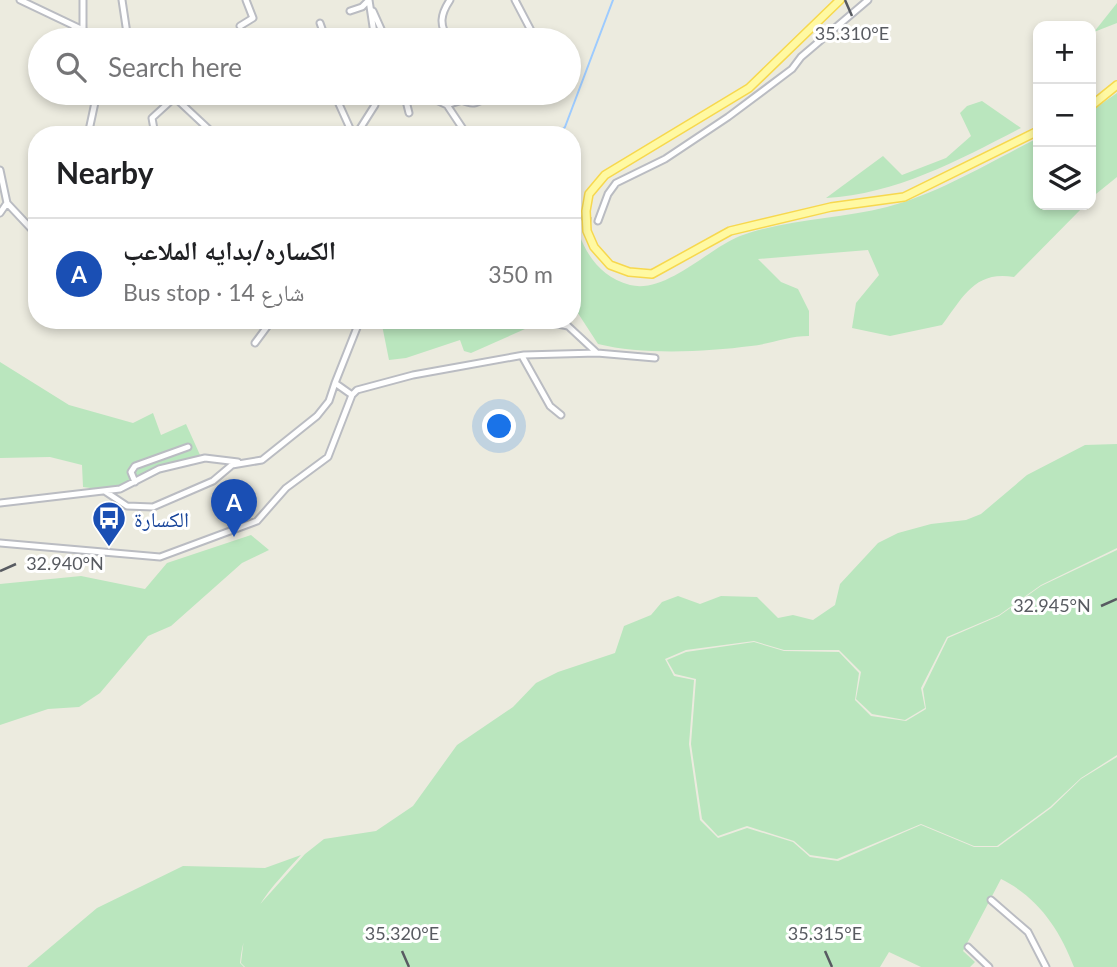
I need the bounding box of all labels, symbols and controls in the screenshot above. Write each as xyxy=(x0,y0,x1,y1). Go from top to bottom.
map controls xyxy=(1033,21,1096,210)
button: + xyxy=(1033,21,1096,84)
text: 35.310°E xyxy=(815,22,889,44)
search box xyxy=(28,28,581,105)
icon: search xyxy=(52,48,90,86)
text: Search here xyxy=(108,51,242,83)
button: − xyxy=(1033,84,1096,147)
button: layers xyxy=(1033,147,1096,210)
text: Nearby xyxy=(56,154,154,190)
text: الكساره/بدايه الملاعب xyxy=(123,234,336,266)
text: A xyxy=(71,260,87,288)
text: 350 m xyxy=(488,260,553,288)
text: Bus stop · شارع 14 xyxy=(123,278,304,306)
your location xyxy=(482,409,516,443)
pin: A xyxy=(211,479,257,537)
bus stop icon: الكسارة xyxy=(90,499,128,548)
place label: الكسارة xyxy=(134,506,189,531)
text: 32.940°N xyxy=(26,552,104,574)
text: 32.945°N xyxy=(1013,594,1091,616)
text: 35.320°E xyxy=(365,922,439,944)
text: 35.315°E xyxy=(788,922,862,944)

